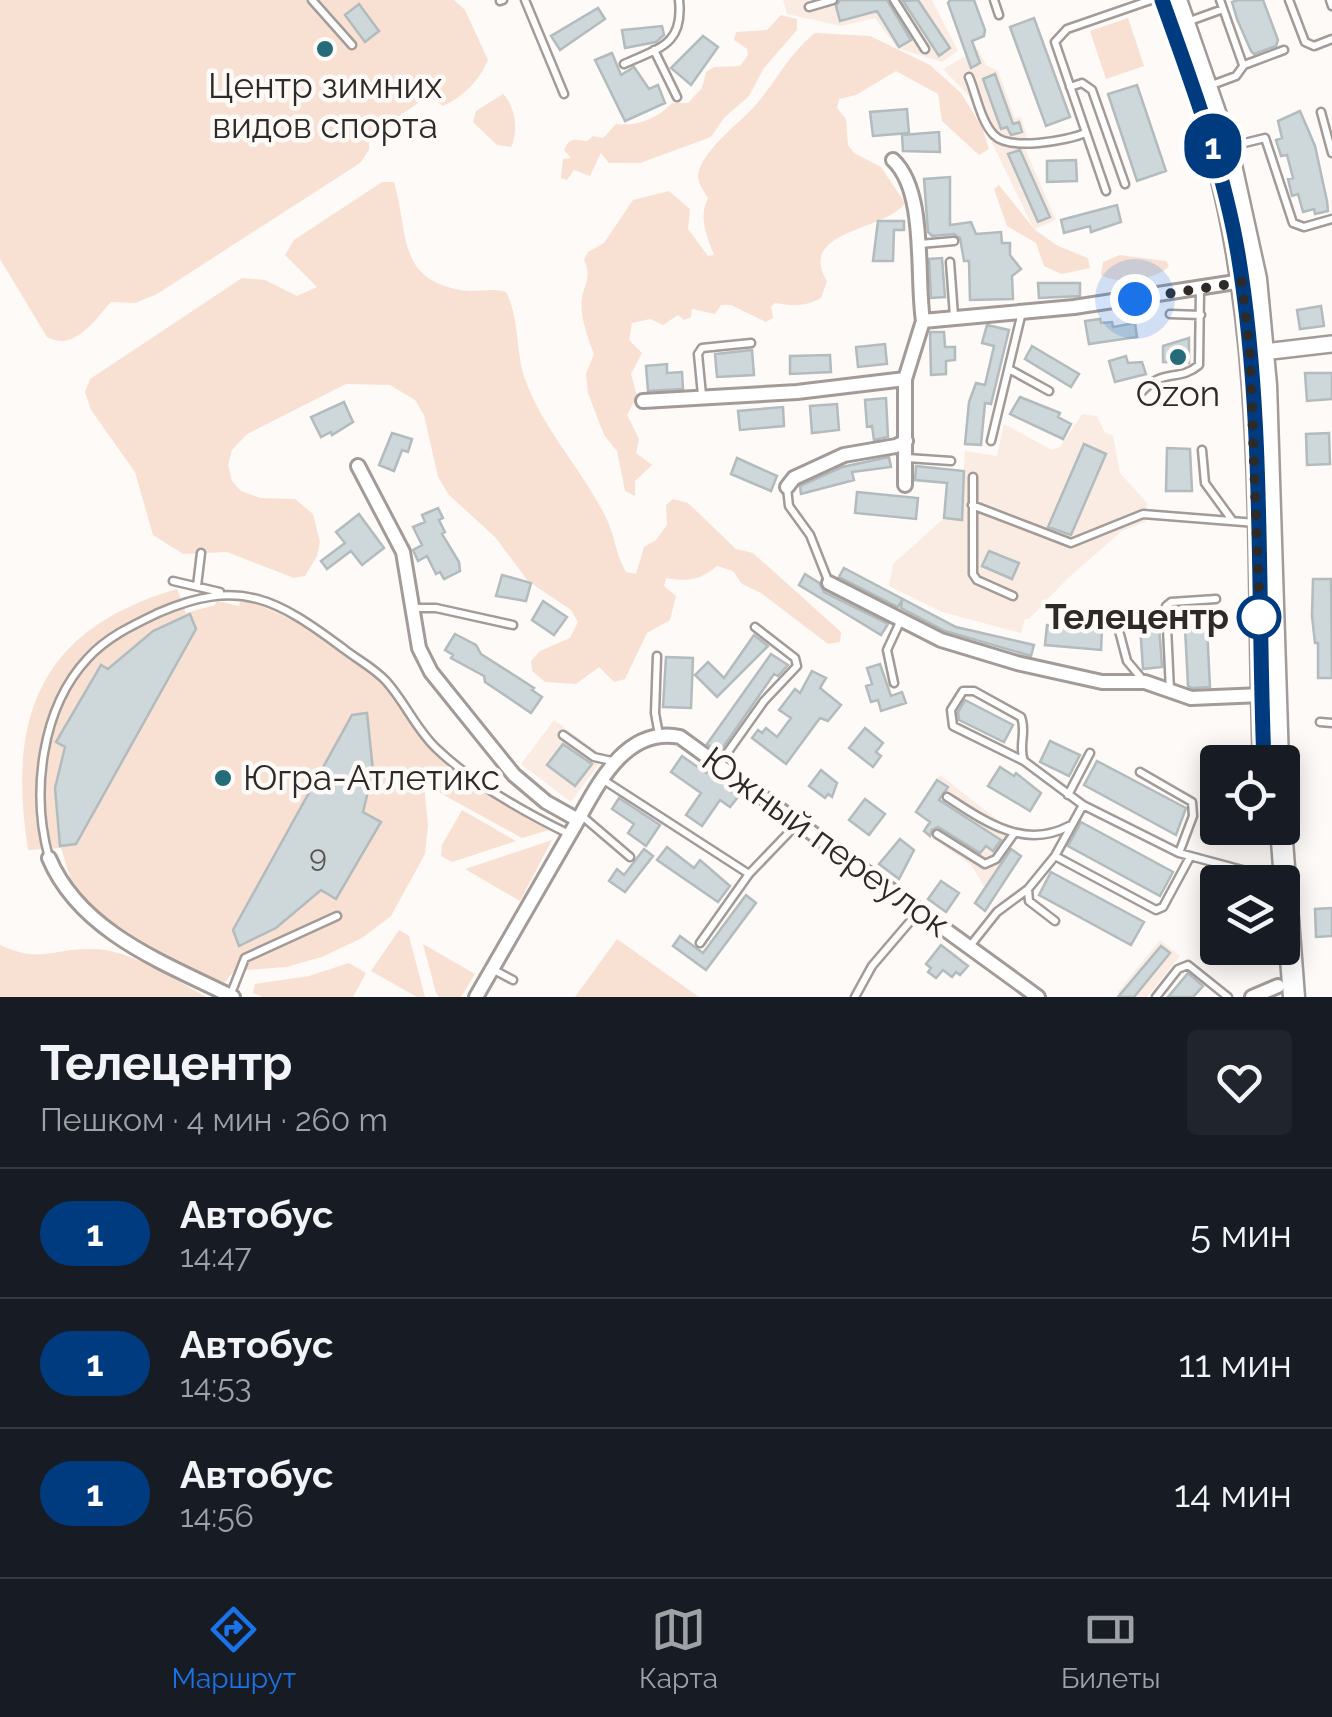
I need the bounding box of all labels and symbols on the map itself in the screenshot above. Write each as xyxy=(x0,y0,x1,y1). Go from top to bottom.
marker: Центр зимних видов спорта xyxy=(314,38,336,60)
place label: Центр зимних видов спорта xyxy=(208,65,442,146)
line badge: 1 xyxy=(1180,114,1246,178)
your location xyxy=(1110,274,1160,324)
marker: Ozon xyxy=(1167,346,1189,368)
place label: Ozon xyxy=(1136,373,1220,414)
place label: Телецентр xyxy=(1045,596,1229,637)
marker: Телецентр xyxy=(1238,596,1280,638)
street label: Южный переулок xyxy=(695,738,958,945)
place label: Югра-Атлетикс xyxy=(243,757,500,798)
marker: Югра-Атлетикс xyxy=(212,767,234,789)
house number: 9 xyxy=(309,838,327,873)

